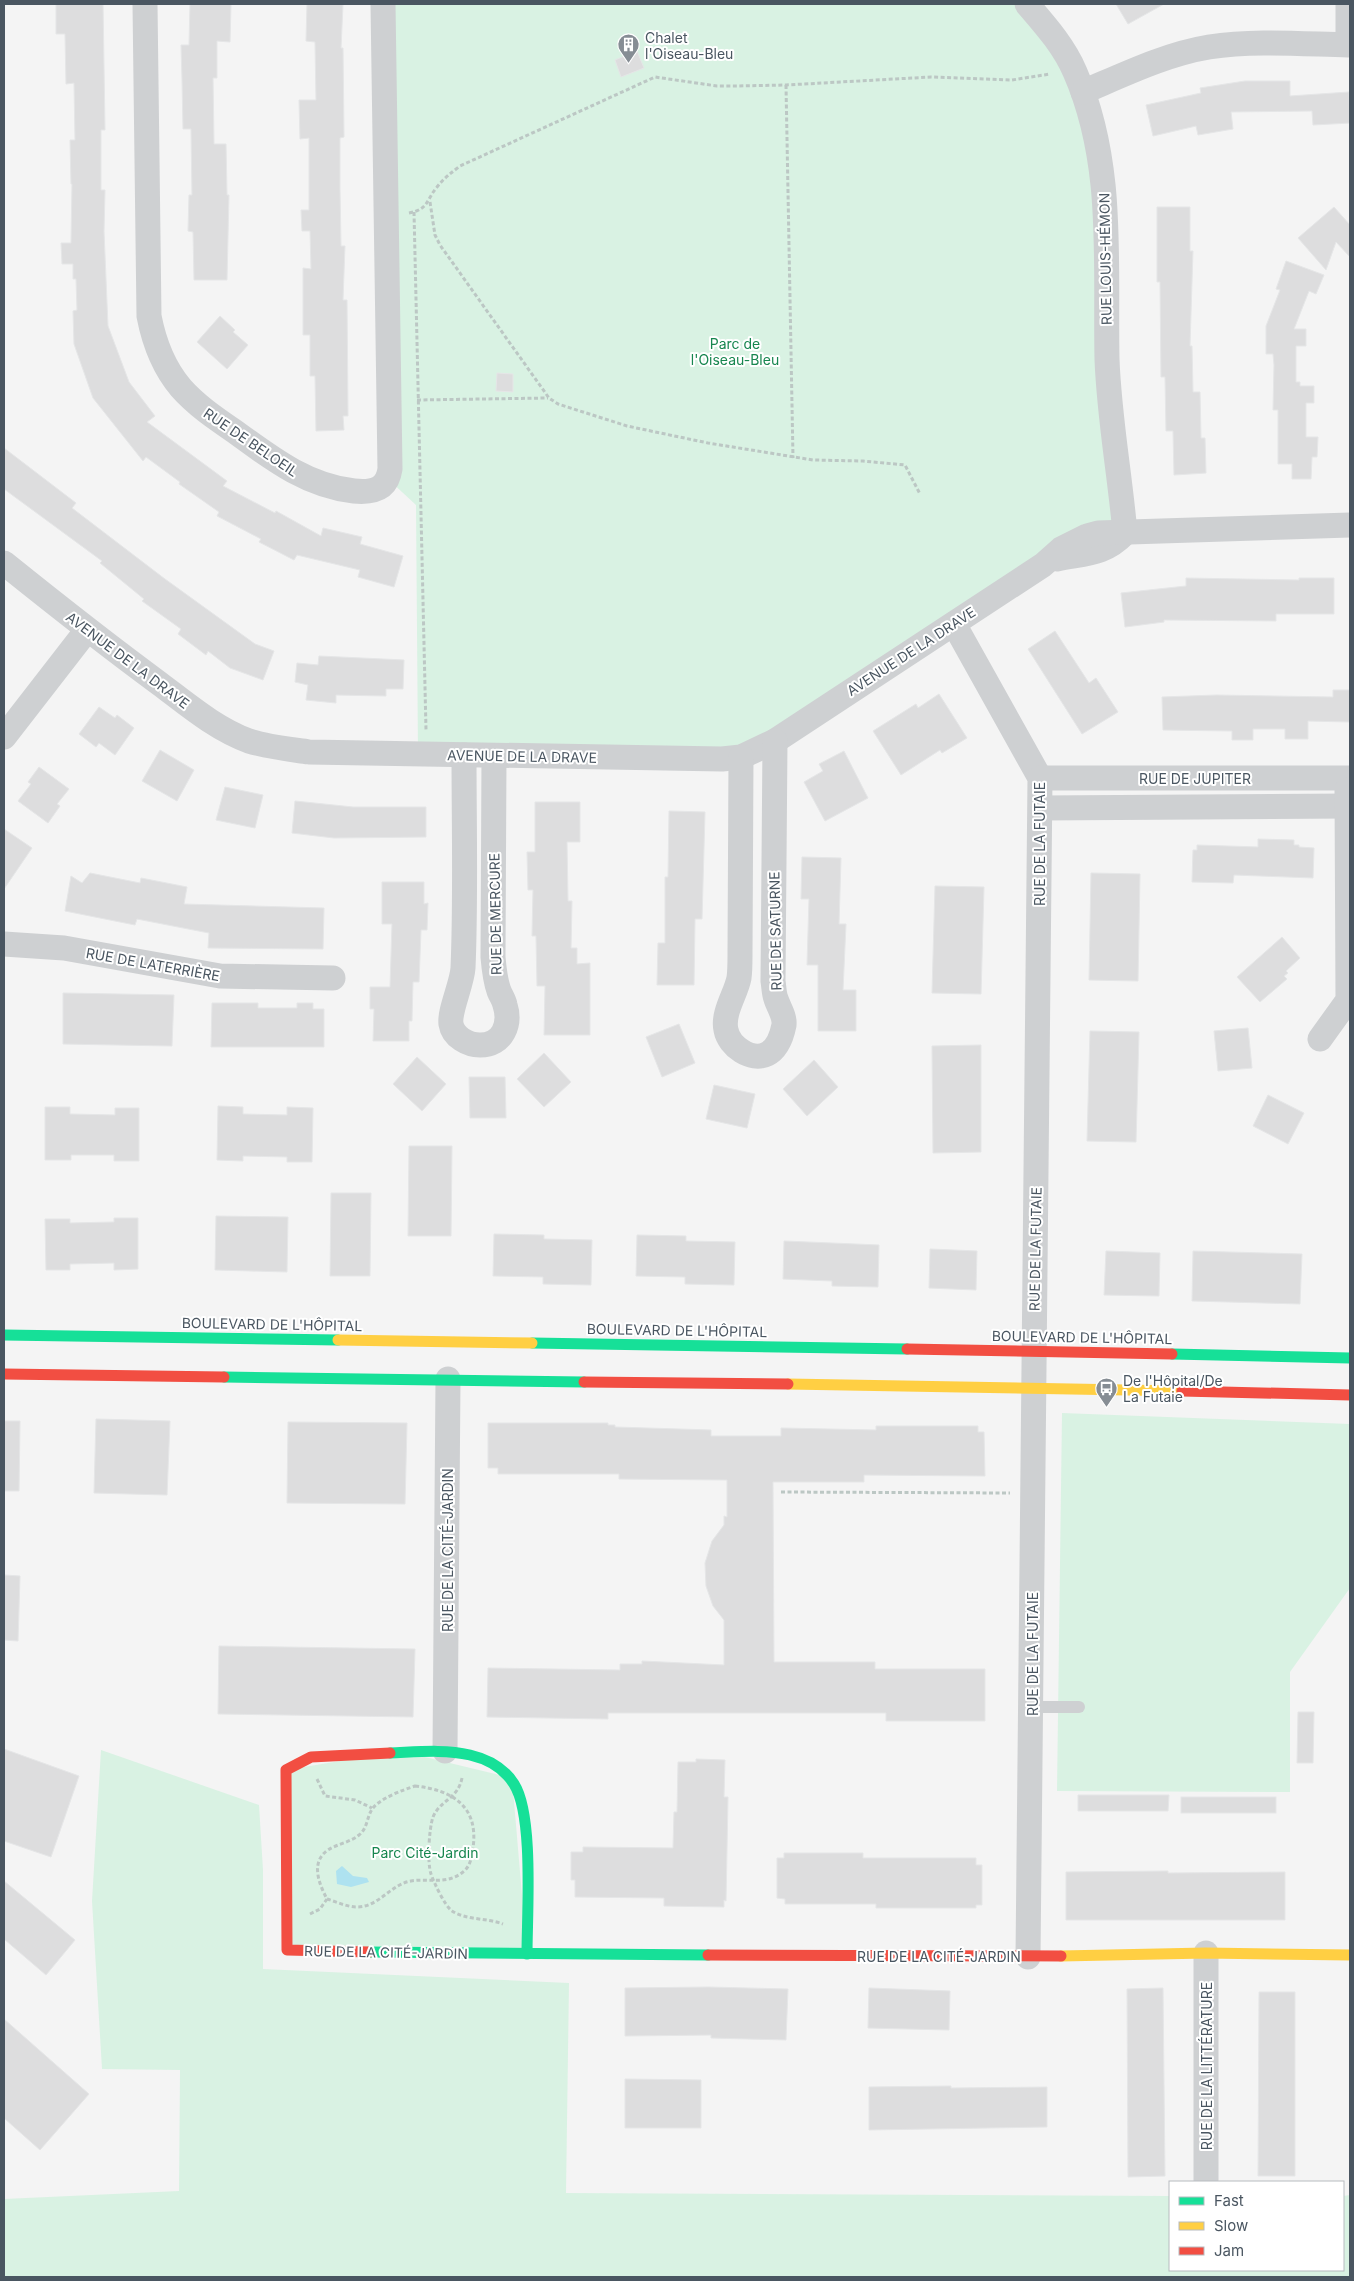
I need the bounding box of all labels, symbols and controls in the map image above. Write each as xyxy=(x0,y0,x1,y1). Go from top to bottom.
place label: Chalet l'Oiseau-Bleu xyxy=(645,29,733,62)
building icon: Chalet l'Oiseau-Bleu xyxy=(617,33,641,64)
street label: RUE LOUIS-HÉMON xyxy=(1095,193,1115,325)
park label: Parc de l'Oiseau-Bleu xyxy=(691,335,779,368)
street label: RUE DE BELOEIL xyxy=(201,404,301,480)
street label: AVENUE DE LA DRAVE xyxy=(843,603,979,699)
street label: AVENUE DE LA DRAVE xyxy=(63,608,193,712)
street label: AVENUE DE LA DRAVE xyxy=(447,746,597,766)
street label: RUE DE JUPITER xyxy=(1139,770,1251,787)
street label: RUE DE LA FUTAIE xyxy=(1031,782,1048,906)
street label: RUE DE MERCURE xyxy=(485,853,505,975)
street label: RUE DE SATURNE xyxy=(765,871,785,991)
street label: RUE DE LATERRIÈRE xyxy=(85,944,221,984)
street label: RUE DE LA FUTAIE xyxy=(1025,1187,1045,1311)
street label: BOULEVARD DE L'HÔPITAL xyxy=(182,1314,362,1334)
street label: BOULEVARD DE L'HÔPITAL xyxy=(587,1320,767,1340)
street label: BOULEVARD DE L'HÔPITAL xyxy=(992,1327,1172,1347)
place label: De l'Hôpital/De La Futaie xyxy=(1123,1372,1223,1405)
bus stop icon: De l'Hôpital/De La Futaie xyxy=(1095,1376,1119,1407)
street label: RUE DE LA CITÉ-JARDIN xyxy=(439,1468,456,1632)
street label: RUE DE LA FUTAIE xyxy=(1024,1592,1041,1716)
park label: Parc Cité-Jardin xyxy=(372,1844,478,1861)
street label: RUE DE LA CITÉ-JARDIN xyxy=(304,1942,468,1962)
street label: RUE DE LA CITÉ-JARDIN xyxy=(857,1948,1021,1965)
street label: RUE DE LA LITTÉRATURE xyxy=(1198,1982,1215,2150)
legend xyxy=(1169,2181,1344,2271)
text: Fast xyxy=(1214,2191,1244,2210)
text: Slow xyxy=(1214,2216,1248,2235)
text: Jam xyxy=(1214,2241,1244,2260)

